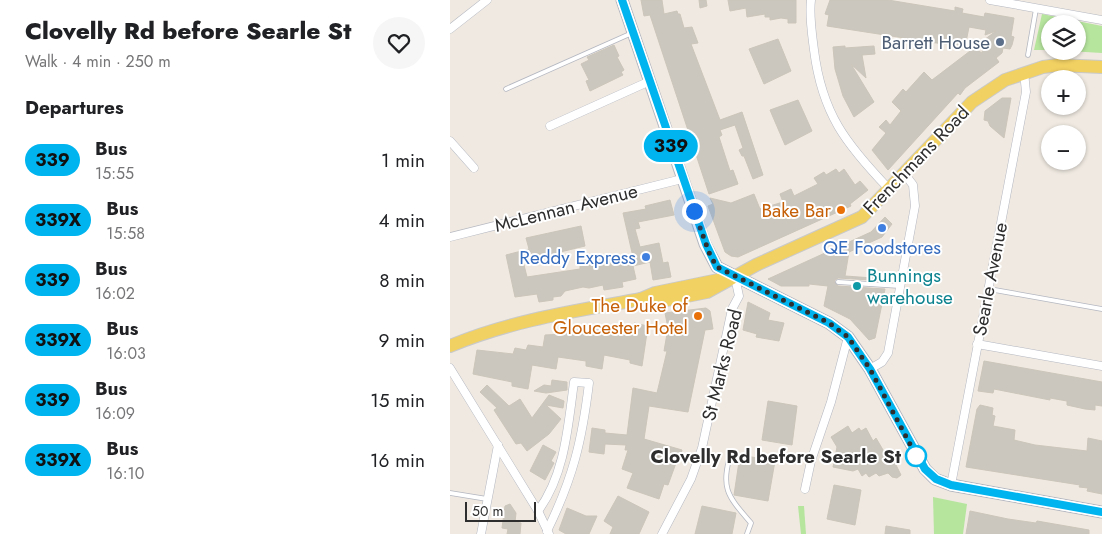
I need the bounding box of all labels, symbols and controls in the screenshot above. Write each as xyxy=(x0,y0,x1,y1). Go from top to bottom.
text: Clovelly Rd before Searle St xyxy=(25,13,351,48)
map controls xyxy=(1041,15,1086,170)
button: layers xyxy=(1041,15,1086,60)
button: heart xyxy=(373,17,425,69)
place label: Barrett House xyxy=(882,29,990,56)
marker: Barrett House xyxy=(994,36,1006,48)
text: Walk · 4 min · 250 m xyxy=(25,50,171,73)
button: + xyxy=(1041,70,1086,115)
text: Departures xyxy=(25,94,124,121)
street label: Frenchmans Road xyxy=(857,99,975,221)
button: − xyxy=(1041,125,1086,170)
line badge: 339 xyxy=(642,130,700,162)
text: 339 xyxy=(654,133,688,159)
text: Bus xyxy=(95,135,127,162)
text: 339 xyxy=(35,147,70,173)
text: 1 min xyxy=(381,147,425,174)
text: 15:55 xyxy=(95,162,134,185)
street label: McLennan Avenue xyxy=(492,177,641,239)
text: Bus xyxy=(106,195,138,222)
place label: Bake Bar xyxy=(761,197,831,224)
your location xyxy=(682,199,707,224)
marker: Bake Bar xyxy=(835,204,847,216)
text: 339X xyxy=(35,207,81,233)
text: 4 min xyxy=(378,207,425,234)
street label: Searle Avenue xyxy=(966,220,1014,338)
text: 15:58 xyxy=(106,222,145,245)
marker: QE Foodstores xyxy=(876,222,888,234)
place label: QE Foodstores xyxy=(823,234,941,261)
place label: Reddy Express xyxy=(519,244,636,271)
marker: Reddy Express xyxy=(640,251,652,263)
text: Bus xyxy=(95,255,127,282)
place label: Bunnings warehouse xyxy=(867,262,953,311)
text: 339 xyxy=(35,267,70,293)
text: 8 min xyxy=(379,267,425,294)
marker: Bunnings warehouse xyxy=(851,280,863,292)
text: 16:02 xyxy=(95,282,135,305)
place label: The Duke of Gloucester Hotel xyxy=(553,292,689,341)
street label: St Marks Road xyxy=(695,306,749,424)
marker: The Duke of Gloucester Hotel xyxy=(692,310,704,322)
text: Bus xyxy=(106,315,138,342)
text: 339X xyxy=(35,327,81,353)
text: 9 min xyxy=(379,327,425,354)
text: 16:03 xyxy=(106,342,146,365)
text: Bus xyxy=(95,375,127,402)
text: 339 xyxy=(35,387,70,413)
text: 15 min xyxy=(370,387,425,414)
text: 16:09 xyxy=(95,402,135,425)
text: Bus xyxy=(106,435,138,462)
place label: Clovelly Rd before Searle St xyxy=(651,443,901,470)
marker: Clovelly Rd before Searle St xyxy=(905,445,927,467)
text: 339X xyxy=(35,447,81,473)
text: 16 min xyxy=(370,447,425,474)
text: 16:10 xyxy=(106,462,144,485)
scale bar xyxy=(465,499,536,522)
text: 50 m xyxy=(472,501,503,521)

